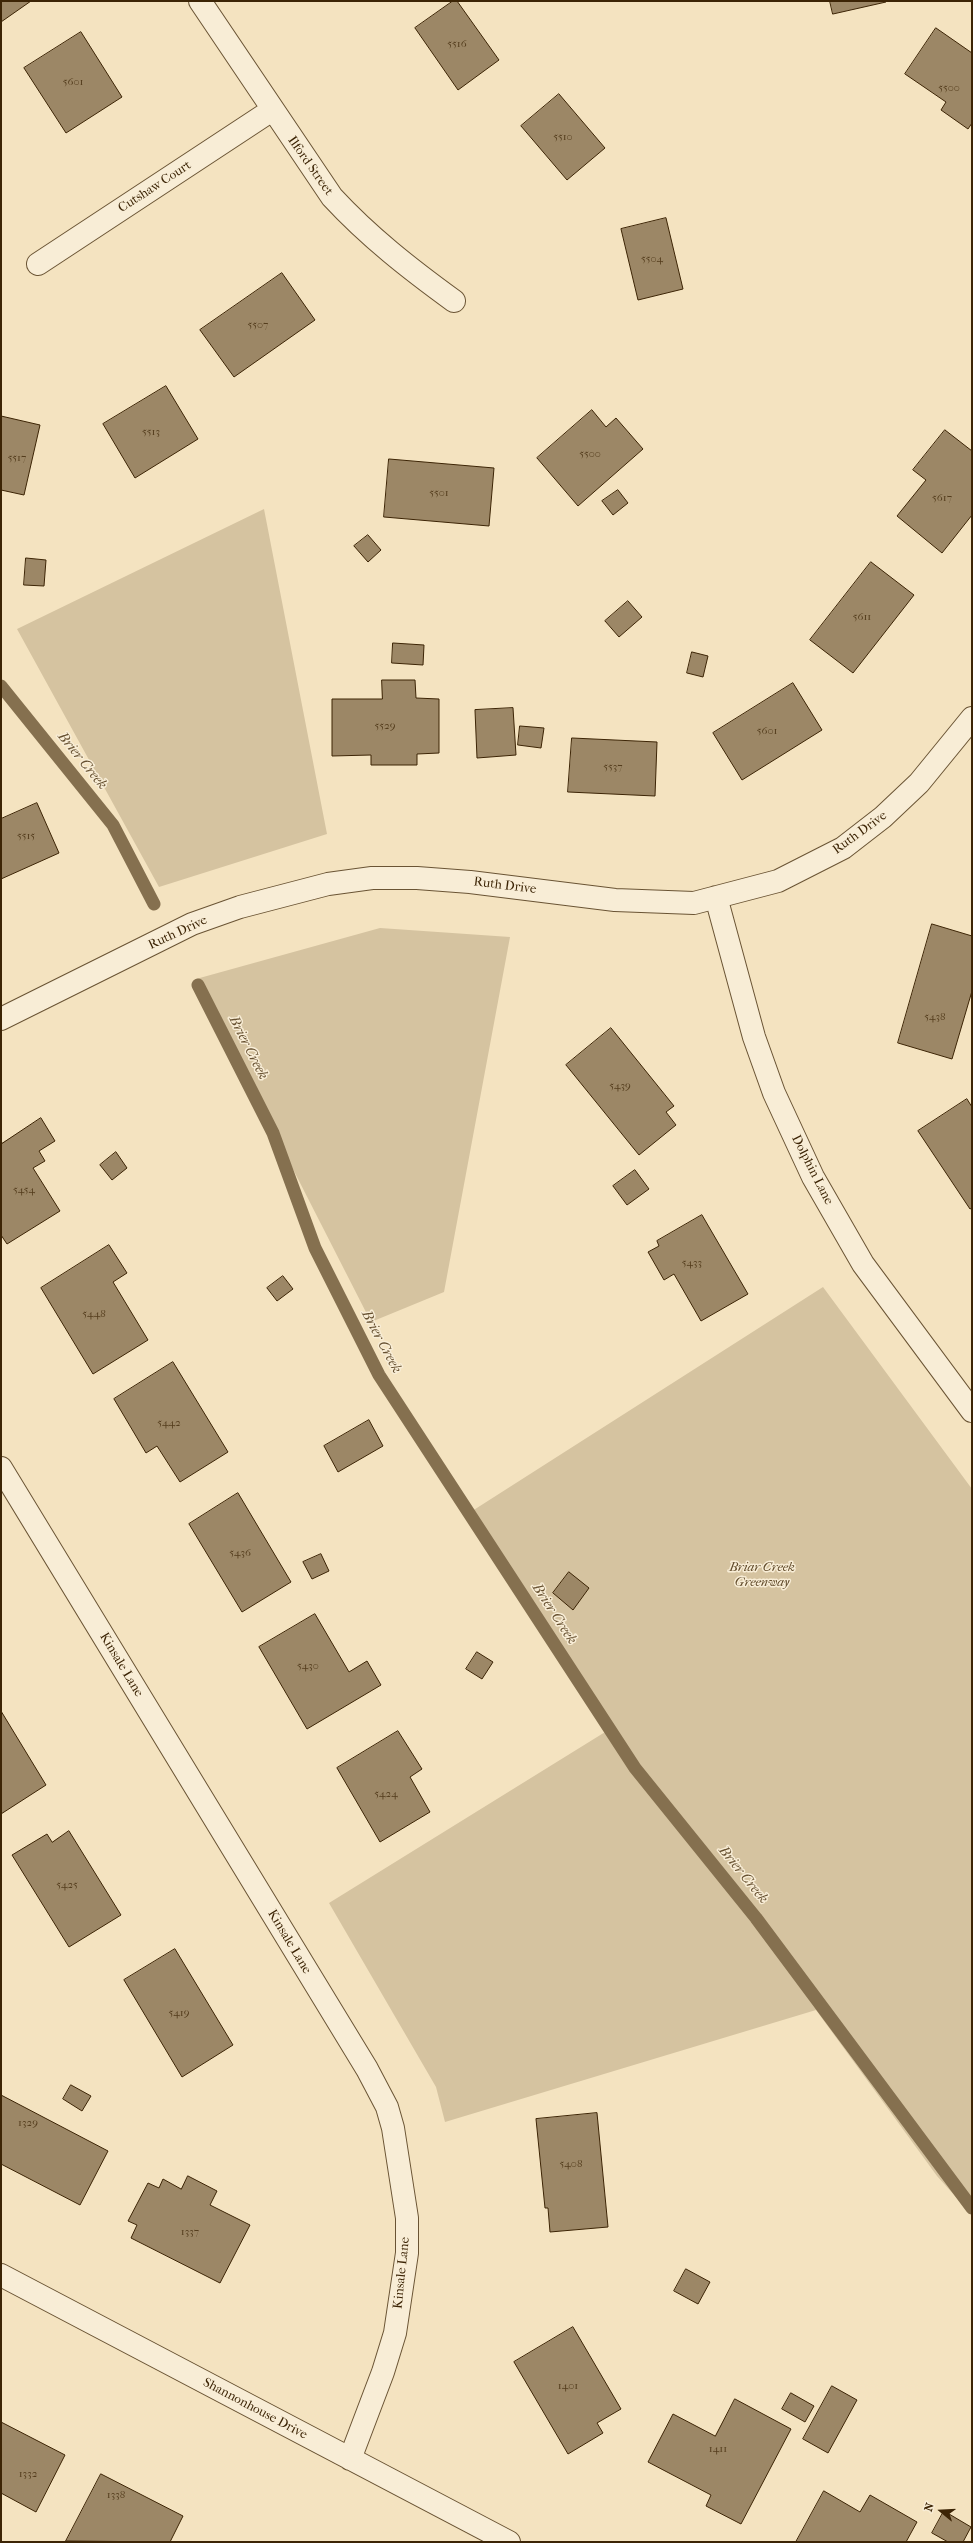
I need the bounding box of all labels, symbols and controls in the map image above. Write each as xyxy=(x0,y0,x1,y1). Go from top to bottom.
house number: 5516 xyxy=(447,37,467,51)
house number: 5601 xyxy=(63,75,83,89)
house number: 5500 xyxy=(938,81,960,95)
house number: 5510 xyxy=(553,130,573,144)
street label: Ilford Street xyxy=(284,133,336,199)
street label: Cutshaw Court xyxy=(116,158,194,216)
house number: 5504 xyxy=(641,252,663,266)
house number: 5507 xyxy=(248,318,268,332)
house number: 5513 xyxy=(142,425,160,439)
house number: 5500 xyxy=(579,447,601,461)
house number: 5517 xyxy=(8,451,26,465)
house number: 5501 xyxy=(429,486,449,500)
house number: 5617 xyxy=(932,491,952,505)
house number: 5611 xyxy=(853,610,871,624)
house number: 5529 xyxy=(375,719,395,733)
house number: 5601 xyxy=(757,724,777,738)
water label: Brier Creek xyxy=(54,729,110,793)
house number: 5537 xyxy=(603,760,623,774)
street label: Ruth Drive xyxy=(830,808,890,858)
house number: 5515 xyxy=(17,829,35,843)
street label: Ruth Drive xyxy=(473,874,537,898)
street label: Ruth Drive xyxy=(146,913,210,953)
house number: 5438 xyxy=(924,1010,946,1024)
water label: Brier Creek xyxy=(225,1013,271,1083)
house number: 5439 xyxy=(609,1079,631,1093)
street label: Dolphin Lane xyxy=(788,1133,836,1207)
house number: 5454 xyxy=(13,1183,35,1197)
house number: 5433 xyxy=(682,1256,702,1270)
house number: 5448 xyxy=(82,1307,106,1321)
water label: Brier Creek xyxy=(357,1308,405,1376)
house number: 5442 xyxy=(157,1416,181,1430)
house number: 5436 xyxy=(229,1546,251,1560)
park label: Briar Creek Greenway xyxy=(729,1560,795,1591)
water label: Brier Creek xyxy=(528,1581,580,1647)
street label: Kinsale Lane xyxy=(96,1630,146,1700)
house number: 5430 xyxy=(297,1659,319,1673)
house number: 5424 xyxy=(374,1787,398,1801)
water label: Brier Creek xyxy=(715,1843,771,1907)
house number: 5425 xyxy=(56,1878,78,1892)
street label: Kinsale Lane xyxy=(264,1907,314,1977)
house number: 5419 xyxy=(169,2006,189,2020)
house number: 1329 xyxy=(18,2116,38,2130)
house number: 5408 xyxy=(560,2157,582,2171)
house number: 1337 xyxy=(181,2225,199,2239)
street label: Kinsale Lane xyxy=(390,2236,414,2310)
street label: Shannonhouse Drive xyxy=(200,2375,310,2443)
house number: 1401 xyxy=(558,2379,578,2393)
house number: 1411 xyxy=(709,2442,727,2456)
house number: 1332 xyxy=(19,2467,37,2481)
house number: 1338 xyxy=(107,2488,125,2502)
north arrow xyxy=(921,2491,961,2531)
text: N xyxy=(922,2501,937,2513)

